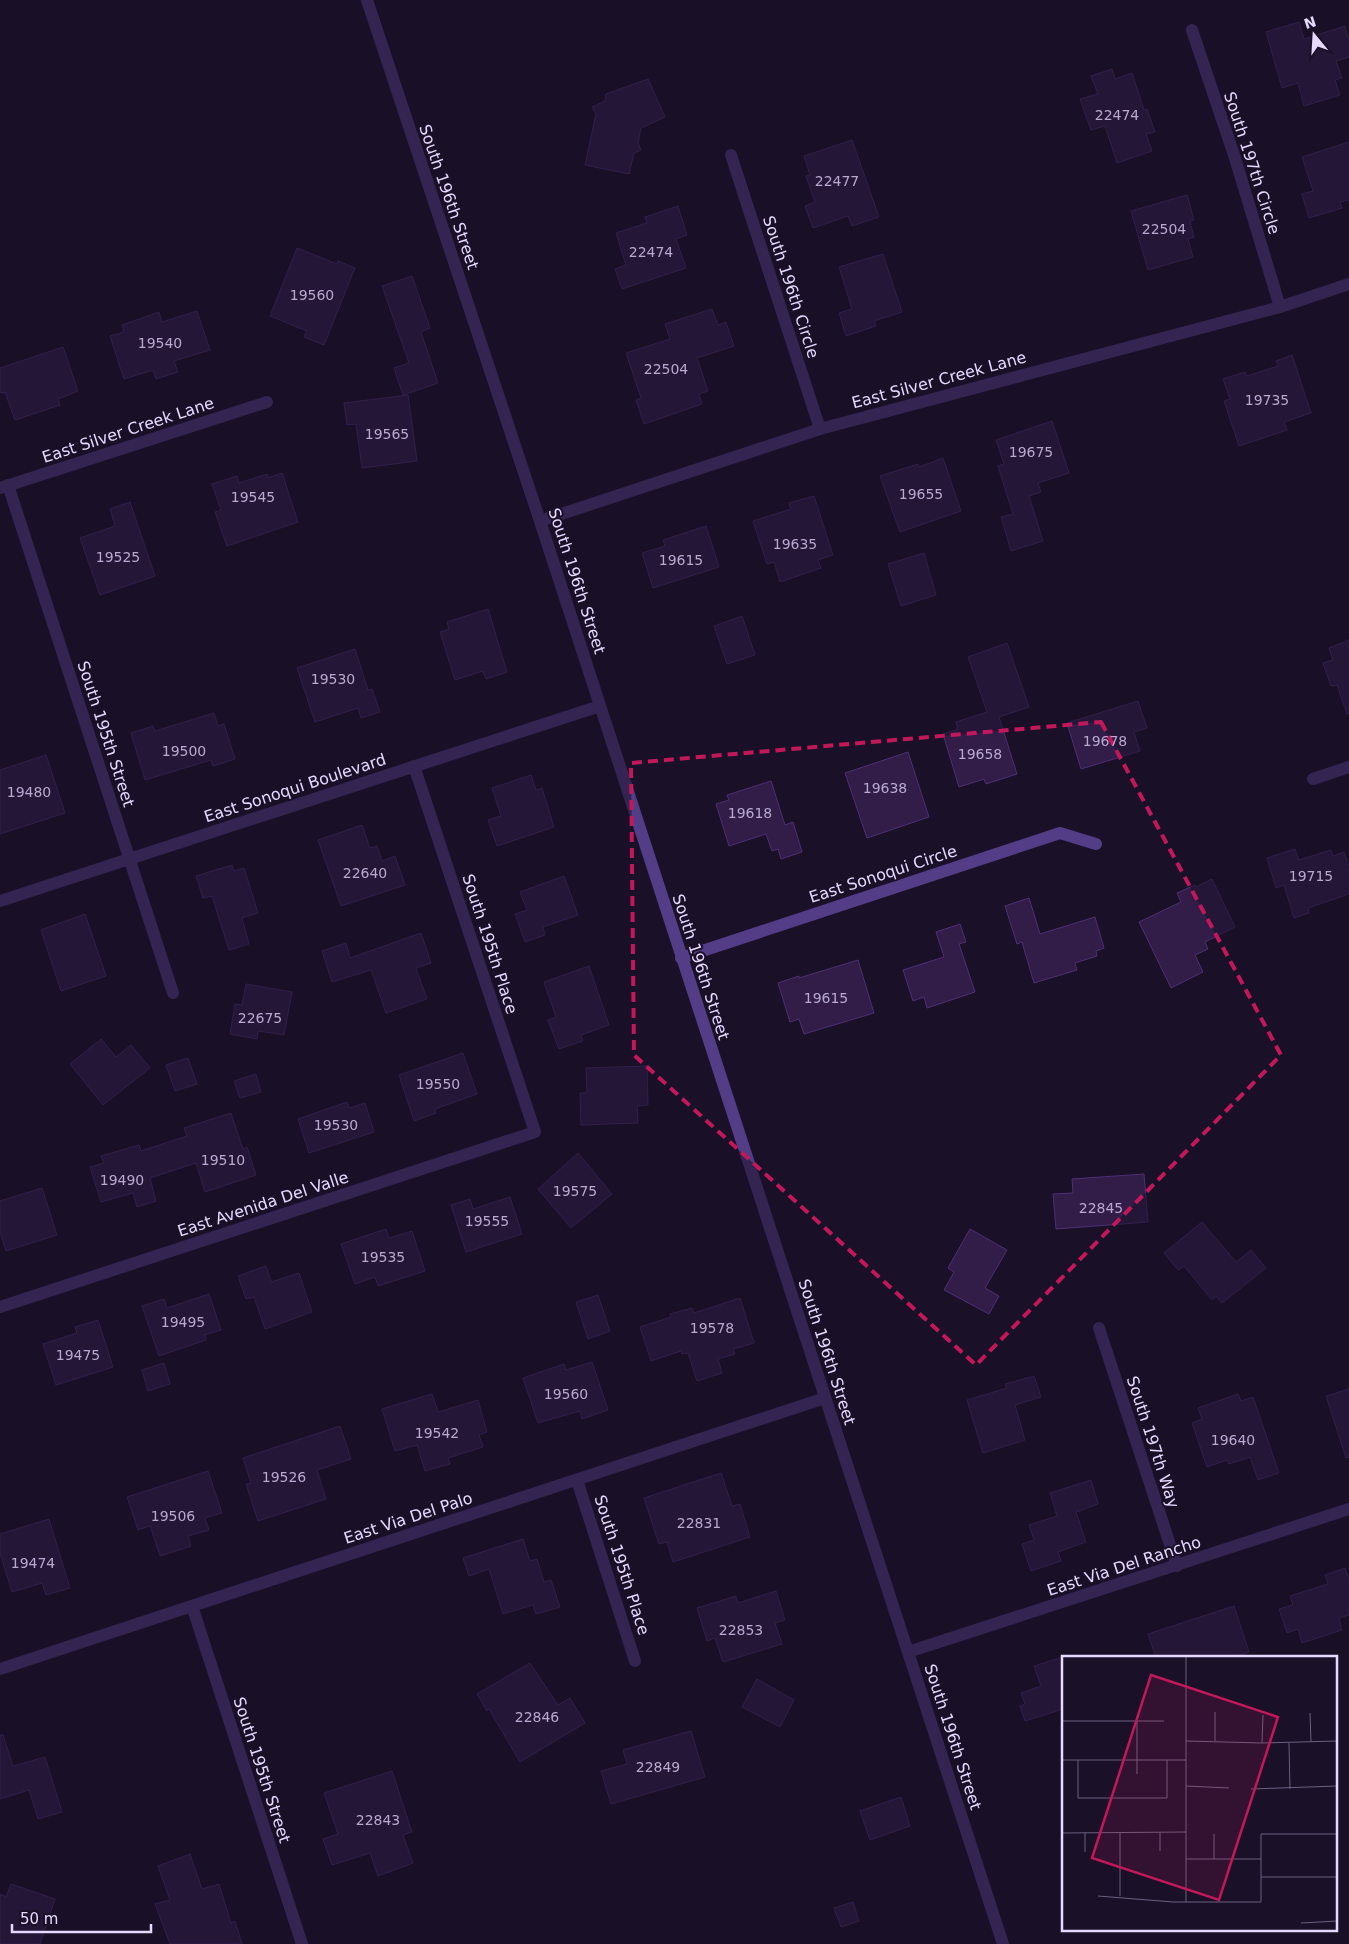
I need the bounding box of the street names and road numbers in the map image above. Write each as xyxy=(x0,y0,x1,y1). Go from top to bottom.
street label: South 197th Circle xyxy=(1220,89,1284,237)
street label: South 196th Street xyxy=(415,122,483,272)
street label: South 196th Circle xyxy=(759,213,823,361)
street label: East Silver Creek Lane xyxy=(850,348,1028,412)
street label: East Silver Creek Lane xyxy=(40,393,216,467)
street label: South 196th Street xyxy=(544,506,610,656)
street label: South 195th Street xyxy=(73,659,139,809)
street label: East Sonoqui Boulevard xyxy=(202,750,388,826)
street label: East Sonoqui Circle xyxy=(807,841,959,907)
street label: South 195th Place xyxy=(458,872,522,1016)
street label: South 196th Street xyxy=(668,892,734,1042)
street label: East Avenida Del Valle xyxy=(175,1167,351,1241)
street label: South 196th Street xyxy=(794,1277,860,1427)
street label: South 197th Way xyxy=(1123,1374,1183,1510)
street label: East Via Del Palo xyxy=(341,1488,475,1548)
street label: South 195th Place xyxy=(590,1493,654,1637)
street label: East Via Del Rancho xyxy=(1045,1532,1203,1600)
street label: South 196th Street xyxy=(920,1662,986,1812)
street label: South 195th Street xyxy=(229,1695,295,1845)

